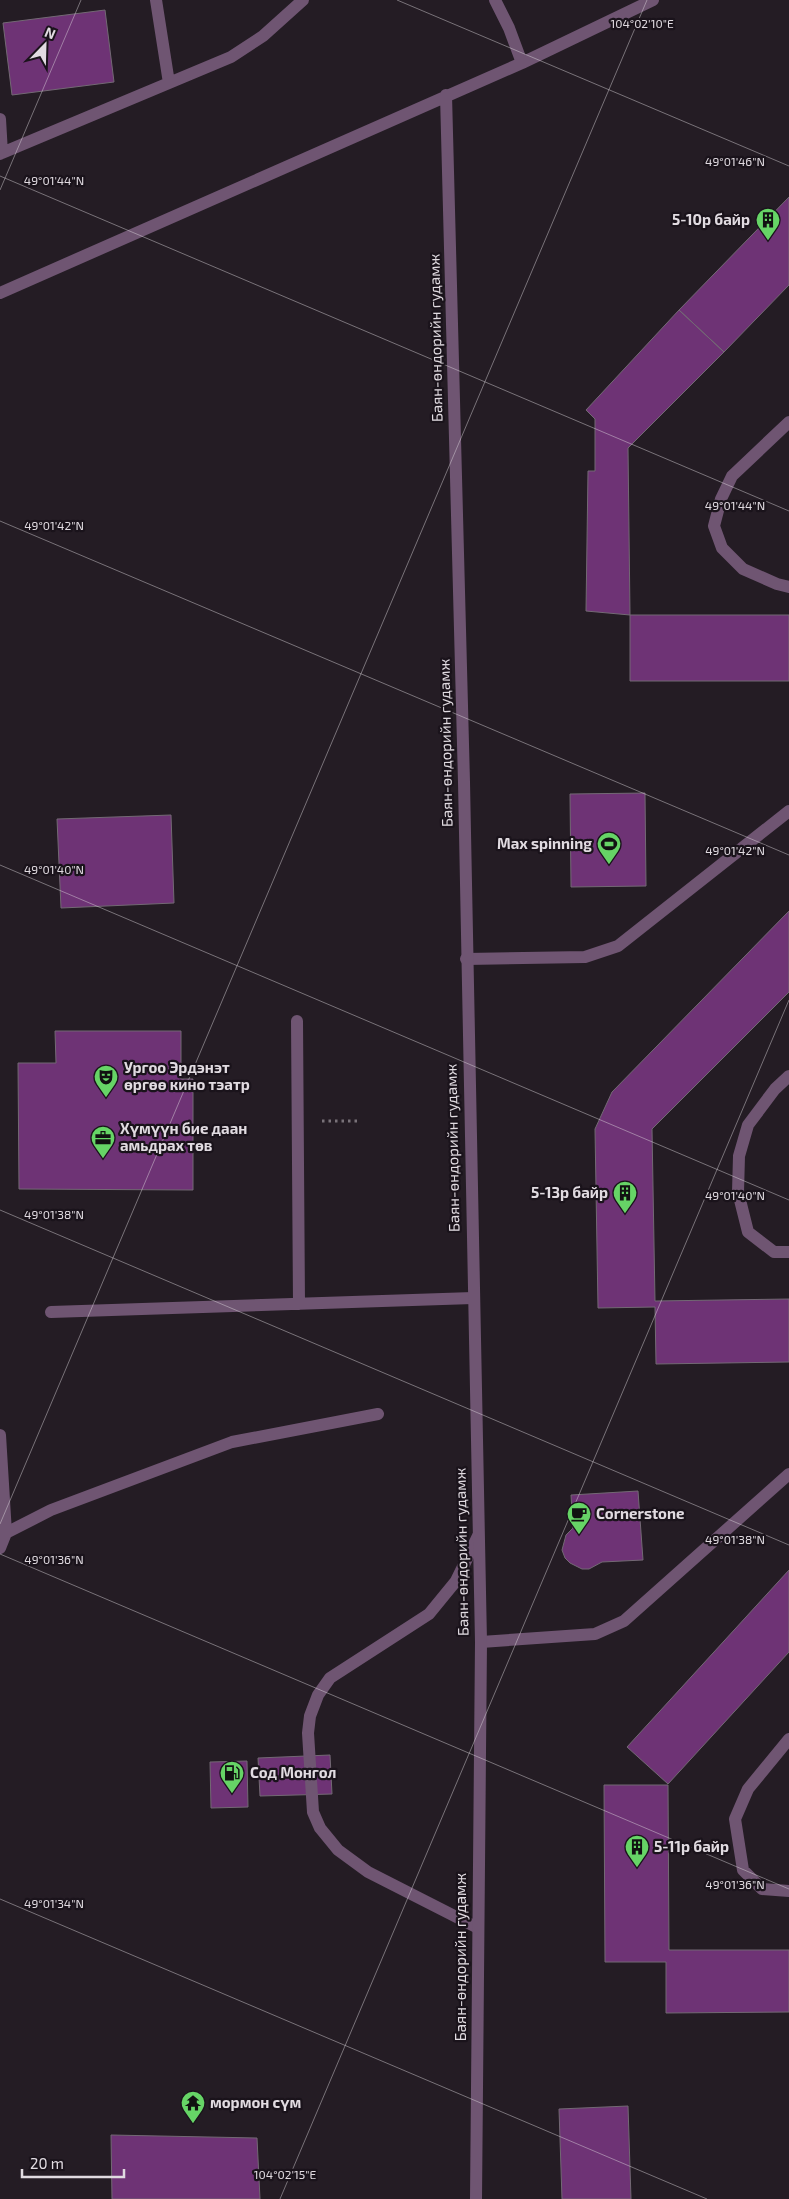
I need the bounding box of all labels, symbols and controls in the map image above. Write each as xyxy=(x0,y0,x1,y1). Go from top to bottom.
text: 104°02'10"E xyxy=(610,16,674,30)
north arrow xyxy=(20,20,70,70)
text: N xyxy=(42,23,58,42)
text: 49°01'46"N xyxy=(705,154,765,168)
text: 49°01'44"N xyxy=(24,173,84,187)
building icon: 5-10р байр xyxy=(755,207,781,241)
place label: 5-10р байр xyxy=(672,210,750,228)
street label: Баян-өндорийн гудамж xyxy=(425,254,446,422)
text: 49°01'44"N xyxy=(705,498,765,512)
text: 49°01'42"N xyxy=(24,518,84,532)
street label: Баян-өндорийн гудамж xyxy=(435,659,456,827)
sports icon: Max spinning xyxy=(596,831,622,865)
place label: Max spinning xyxy=(497,834,592,852)
text: 49°01'42"N xyxy=(705,843,765,857)
text: 49°01'40"N xyxy=(24,862,84,876)
place label: Ургоо Эрдэнэт өргөө кино тэатр xyxy=(124,1058,250,1093)
theatre icon: Ургоо Эрдэнэт өргөө кино тэатр xyxy=(93,1064,119,1098)
street label: Баян-өндорийн гудамж xyxy=(442,1064,463,1232)
place label: Хүмүүн бие даан амьдрах төв xyxy=(120,1119,247,1154)
office icon: Хүмүүн бие даан амьдрах төв xyxy=(90,1125,116,1159)
building icon: 5-13р байр xyxy=(612,1180,638,1214)
place label: 5-13р байр xyxy=(531,1183,608,1201)
text: 49°01'40"N xyxy=(705,1188,765,1202)
text: 49°01'38"N xyxy=(24,1207,84,1221)
street label: Баян-өндорийн гудамж xyxy=(451,1468,472,1636)
cafe icon: Cornerstone xyxy=(566,1501,592,1535)
place label: Cornerstone xyxy=(596,1504,684,1522)
text: 49°01'38"N xyxy=(705,1532,765,1546)
text: 49°01'36"N xyxy=(24,1552,84,1566)
fuel station icon: Сод Монгол xyxy=(219,1760,245,1794)
place label: Сод Монгол xyxy=(250,1763,336,1781)
building icon: 5-11р байр xyxy=(624,1834,650,1868)
place label: 5-11р байр xyxy=(654,1837,729,1855)
street label: Баян-өндорийн гудамж xyxy=(451,1873,470,2041)
text: 49°01'36"N xyxy=(705,1877,765,1891)
text: 49°01'34"N xyxy=(24,1896,84,1910)
temple icon: мормон сүм xyxy=(180,2090,206,2124)
place label: мормон сүм xyxy=(210,2093,301,2111)
scale bar xyxy=(22,2146,125,2178)
text: 20 m xyxy=(30,2154,64,2172)
text: 104°02'15"E xyxy=(254,2167,316,2181)

